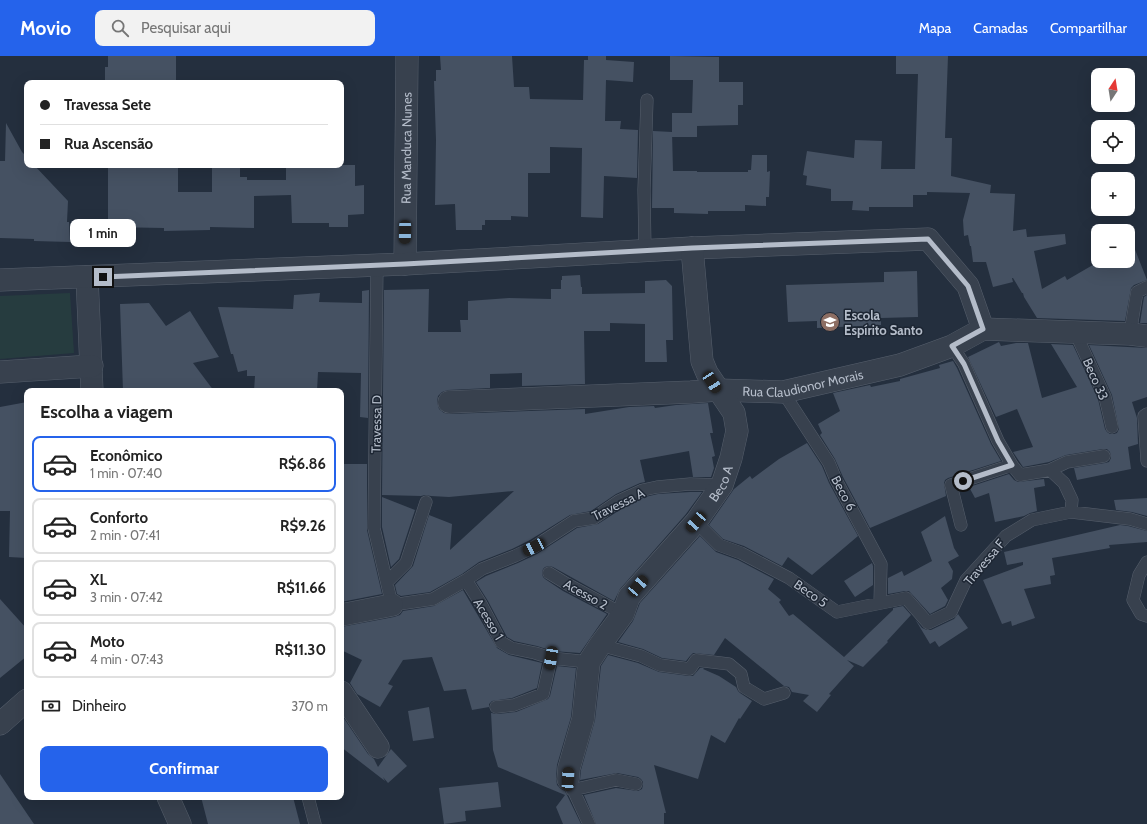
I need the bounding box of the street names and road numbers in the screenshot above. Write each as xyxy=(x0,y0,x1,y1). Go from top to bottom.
street label: Rua Manduca Nunes xyxy=(398,91,415,204)
street label: Beco 33 xyxy=(1080,355,1112,403)
street label: Rua Claudionor Morais xyxy=(742,366,865,400)
street label: Travessa D xyxy=(367,395,385,453)
street label: Beco A xyxy=(705,463,736,504)
street label: Beco 6 xyxy=(828,473,860,513)
street label: Travessa A xyxy=(589,484,647,524)
street label: Travessa F xyxy=(960,535,1008,588)
street label: Acesso 2 xyxy=(561,575,611,613)
street label: Beco 5 xyxy=(791,576,831,610)
street label: Acesso 1 xyxy=(470,595,508,643)

